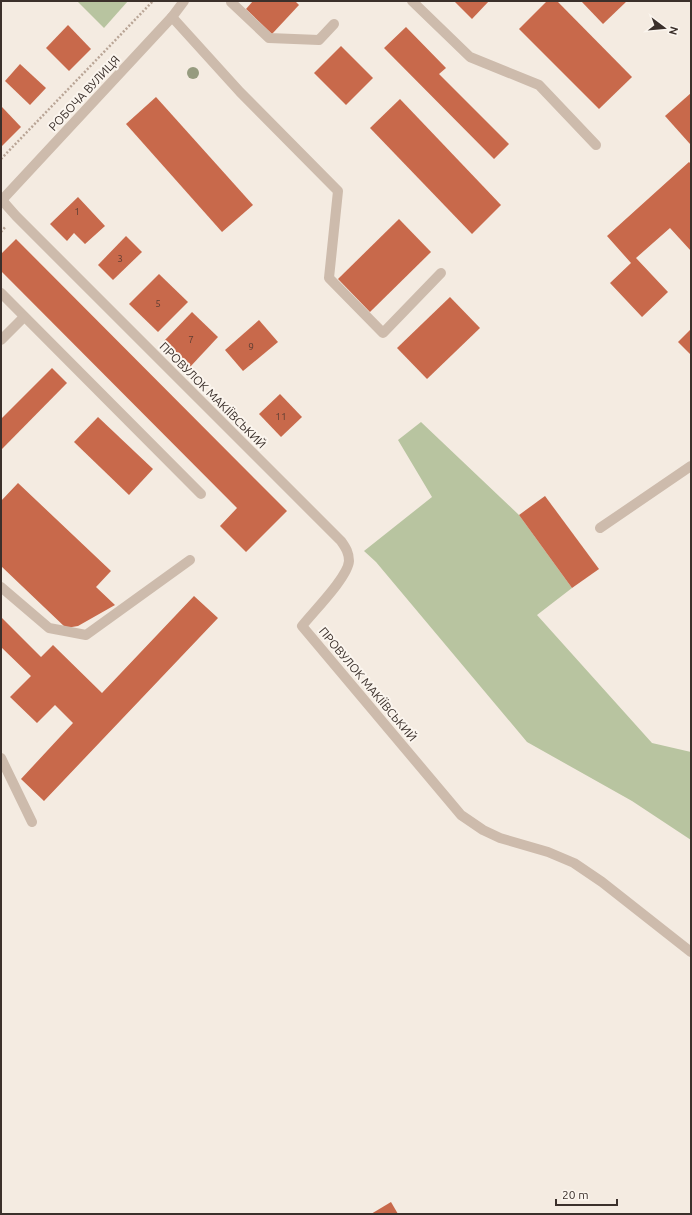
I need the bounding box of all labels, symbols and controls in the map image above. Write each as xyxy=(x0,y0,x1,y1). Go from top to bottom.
north arrow xyxy=(644,8,684,48)
text: N xyxy=(667,25,681,36)
street label: РОБОЧА ВУЛИЦЯ xyxy=(46,53,122,133)
house number: 1 xyxy=(74,206,80,217)
house number: 3 xyxy=(117,253,123,264)
house number: 5 xyxy=(155,298,161,309)
house number: 7 xyxy=(188,334,194,345)
street label: ПРОВУЛОК МАКІЇВСЬКИЙ xyxy=(157,339,269,451)
house number: 9 xyxy=(248,341,254,352)
house number: 11 xyxy=(275,411,287,422)
street label: ПРОВУЛОК МАКІЇВСЬКИЙ xyxy=(317,625,419,743)
scale bar xyxy=(556,1181,617,1207)
text: 20 m xyxy=(562,1188,589,1201)

